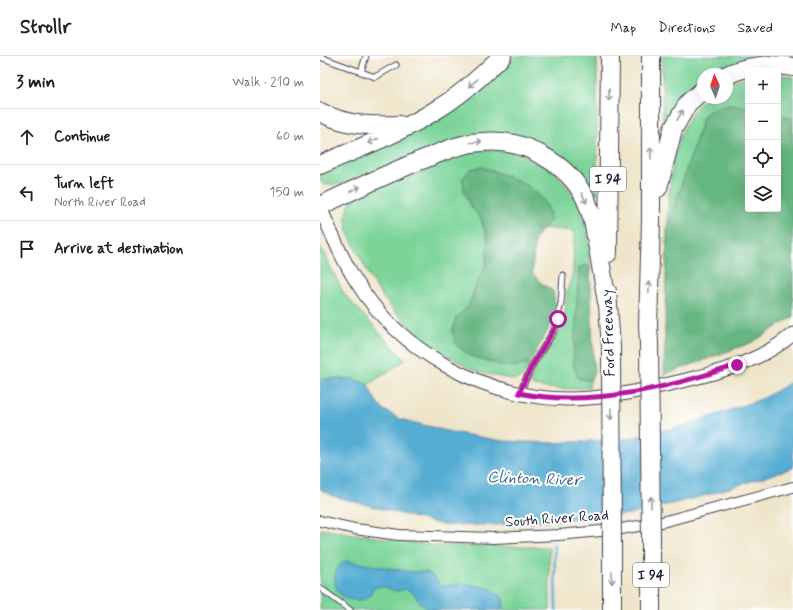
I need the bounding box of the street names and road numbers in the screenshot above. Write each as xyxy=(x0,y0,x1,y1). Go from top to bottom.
road number: I 94 xyxy=(590,167,626,191)
street label: Ford Freeway xyxy=(597,289,621,377)
street label: South River Road xyxy=(505,505,609,533)
road number: I 94 xyxy=(633,563,669,587)

